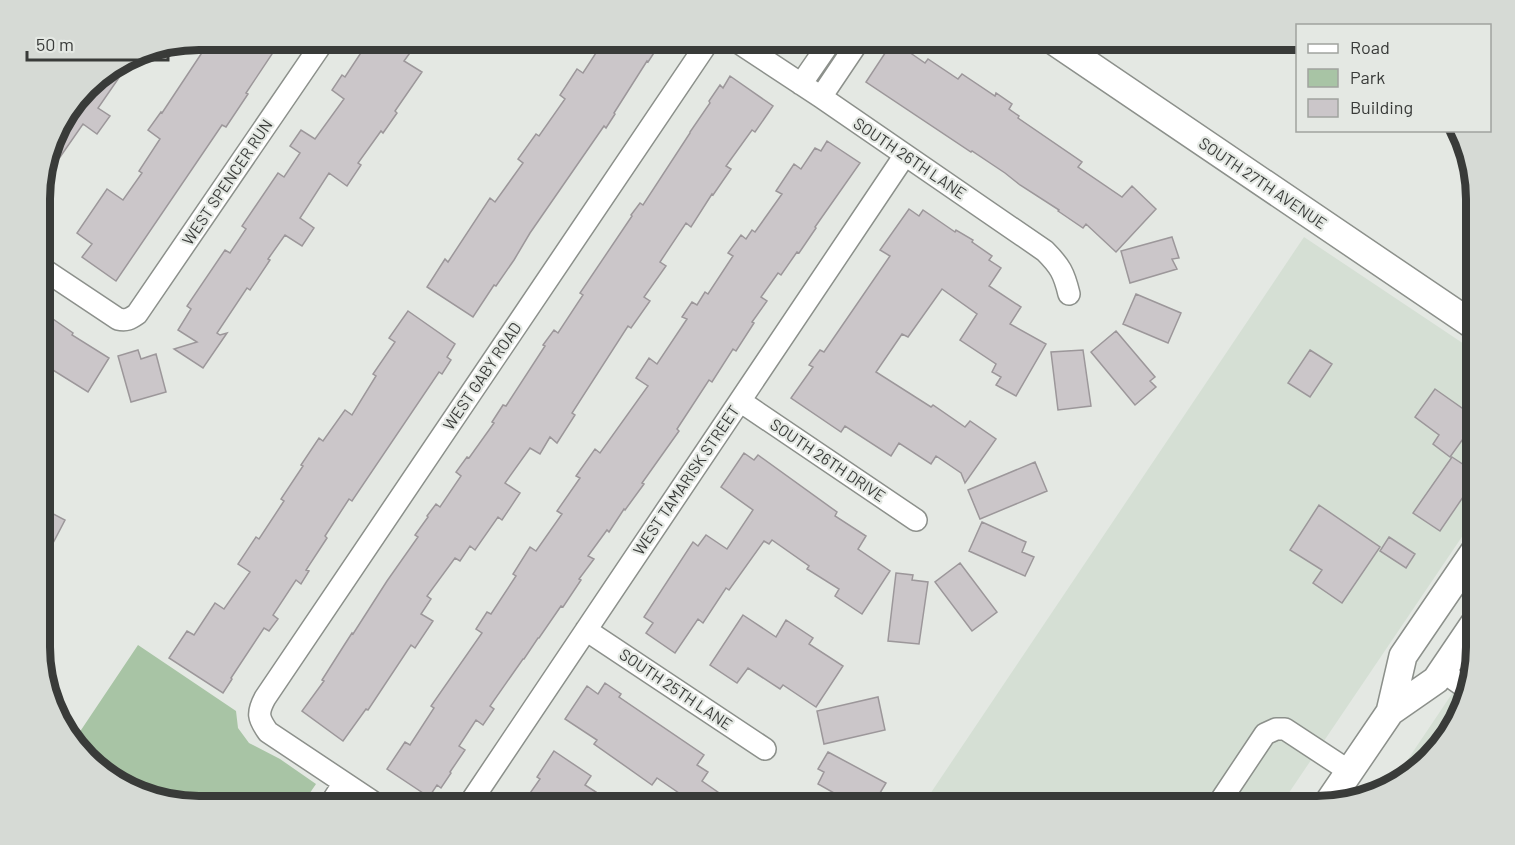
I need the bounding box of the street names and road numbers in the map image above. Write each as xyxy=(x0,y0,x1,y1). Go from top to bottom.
street label: SOUTH 26TH LANE xyxy=(850,113,970,202)
street label: WEST SPENCER RUN xyxy=(177,115,276,248)
street label: SOUTH 27TH AVENUE xyxy=(1196,133,1331,232)
street label: WEST GABY ROAD xyxy=(439,318,525,433)
street label: WEST TAMARISK STREET xyxy=(628,401,743,558)
street label: SOUTH 26TH DRIVE xyxy=(767,414,889,505)
street label: SOUTH 25TH LANE xyxy=(616,644,736,733)

